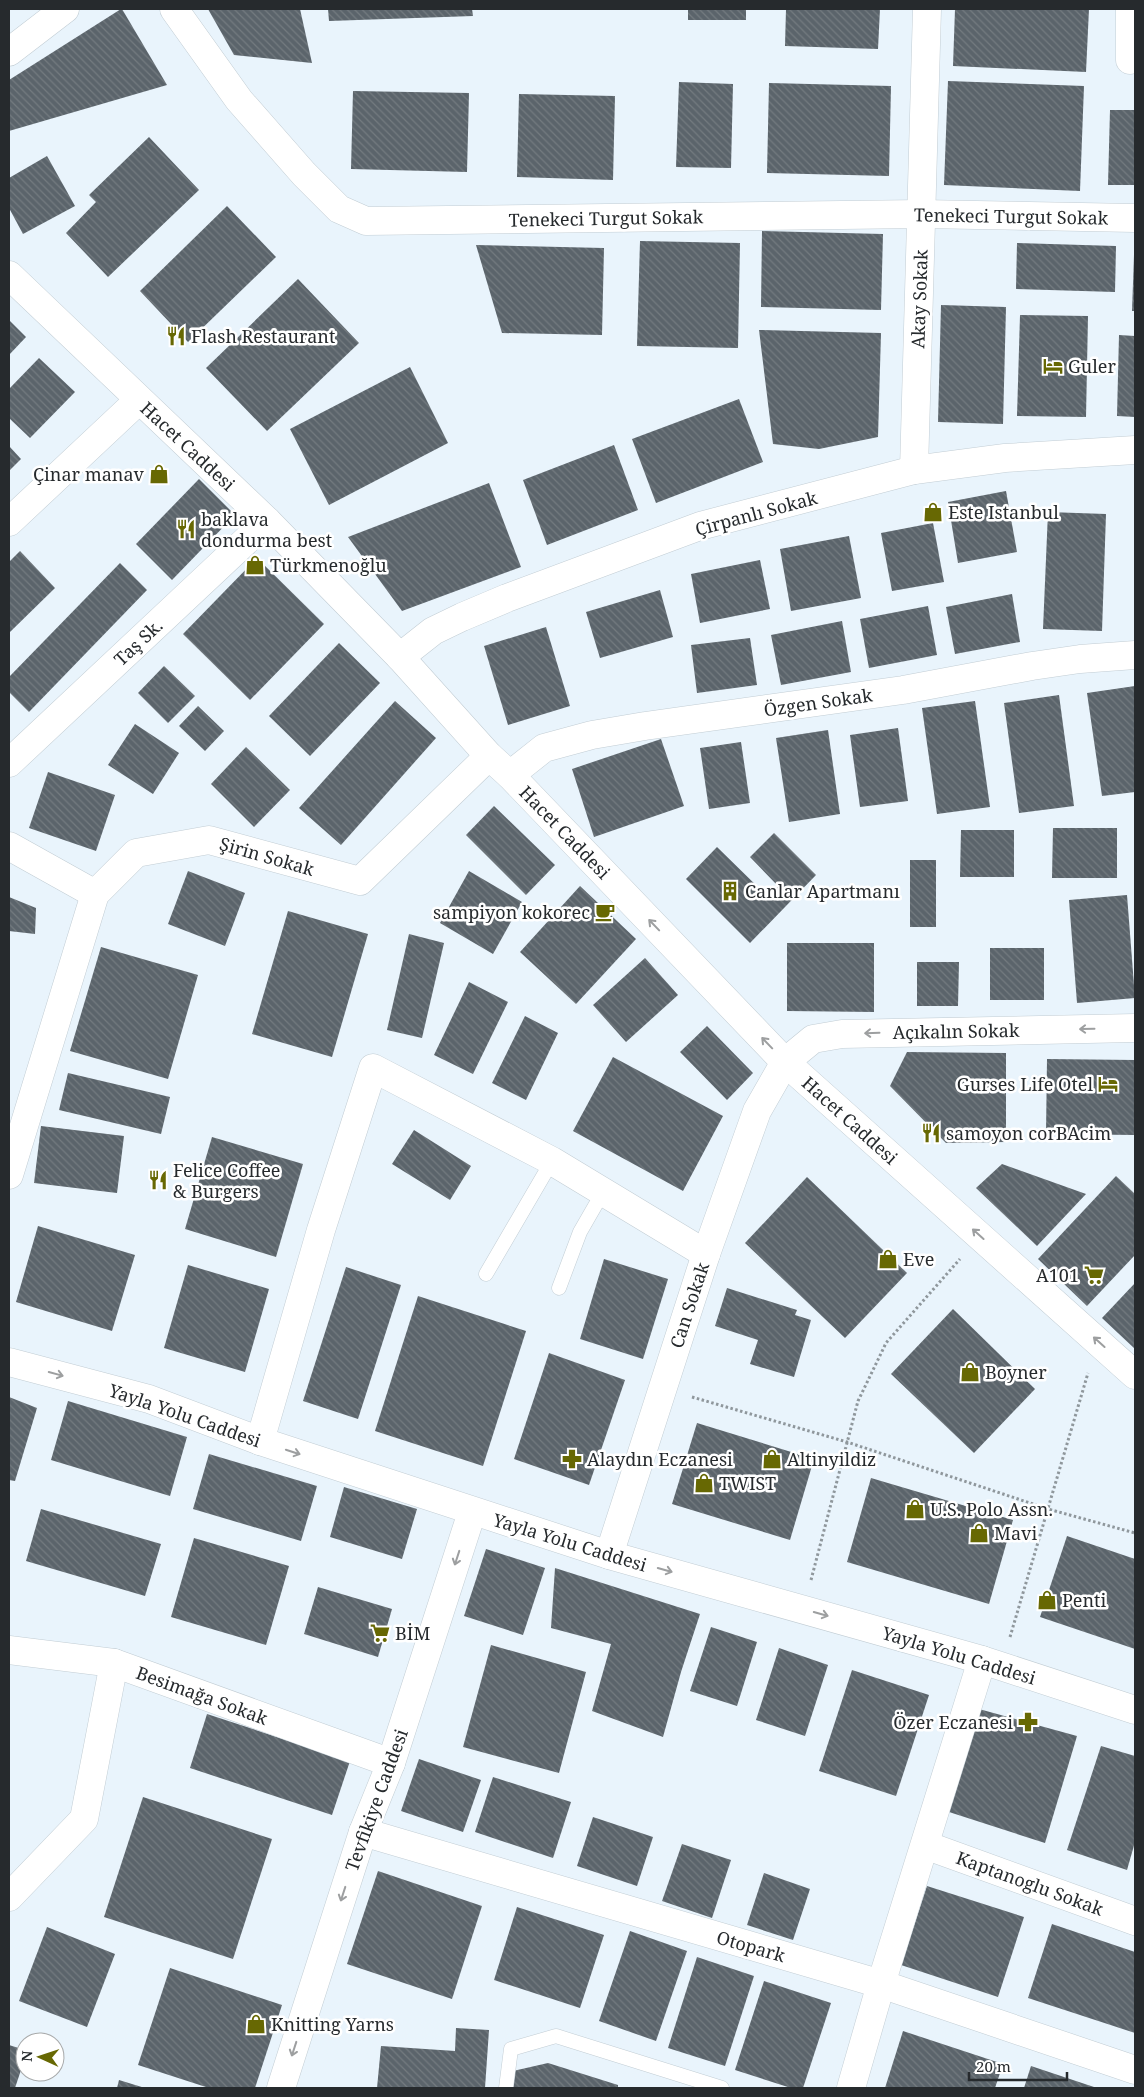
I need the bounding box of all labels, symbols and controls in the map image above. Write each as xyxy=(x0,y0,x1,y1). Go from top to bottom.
street label: Tenekeci Turgut Sokak xyxy=(914,202,1109,230)
street label: Tenekeci Turgut Sokak xyxy=(509,204,704,232)
street label: Akay Sokak xyxy=(905,249,933,349)
place label: Flash Restaurant xyxy=(191,324,335,348)
restaurant icon: Flash Restaurant xyxy=(165,325,187,347)
place label: Guler xyxy=(1068,354,1116,378)
hotel icon: Guler xyxy=(1042,355,1064,377)
street label: Hacet Caddesi xyxy=(136,396,240,496)
place label: Çinar manav xyxy=(33,462,145,486)
shop icon: Çinar manav xyxy=(148,463,170,485)
street label: Çirpanlı Sokak xyxy=(692,485,820,541)
place label: Este Istanbul xyxy=(948,500,1059,524)
shop icon: Este Istanbul xyxy=(922,501,944,523)
place label: baklava dondurma best xyxy=(201,507,332,552)
restaurant icon: baklava dondurma best xyxy=(175,518,197,540)
place label: Türkmenoğlu xyxy=(270,553,387,577)
shop icon: Türkmenoğlu xyxy=(244,554,266,576)
street label: Taş Sk. xyxy=(109,613,167,671)
street label: Özgen Sokak xyxy=(762,682,874,722)
street label: Hacet Caddesi xyxy=(514,780,616,884)
street label: Şirin Sokak xyxy=(217,831,318,881)
place label: Canlar Apartmanı xyxy=(745,879,900,903)
building icon: Canlar Apartmanı xyxy=(719,880,741,902)
place label: sampiyon kokorec xyxy=(433,900,590,924)
cafe icon: sampiyon kokorec xyxy=(594,901,616,923)
one-way arrow xyxy=(648,919,660,932)
street label: Açıkalın Sokak xyxy=(892,1018,1020,1044)
one-way arrow xyxy=(1079,1024,1095,1034)
one-way arrow xyxy=(864,1028,880,1037)
one-way arrow xyxy=(761,1037,773,1049)
street label: Hacet Caddesi xyxy=(797,1071,903,1169)
place label: Gurses Life Otel xyxy=(957,1072,1093,1096)
hotel icon: Gurses Life Otel xyxy=(1097,1073,1119,1095)
place label: samoyon corBAcim xyxy=(946,1121,1111,1145)
restaurant icon: samoyon corBAcim xyxy=(920,1122,942,1144)
place label: Felice Coffee & Burgers xyxy=(173,1158,280,1203)
restaurant icon: Felice Coffee & Burgers xyxy=(147,1169,169,1191)
one-way arrow xyxy=(971,1228,984,1240)
place label: Eve xyxy=(903,1247,934,1271)
shop icon: Eve xyxy=(877,1248,899,1270)
street label: Can Sokak xyxy=(664,1259,714,1351)
place label: A101 xyxy=(1036,1263,1079,1287)
supermarket icon: A101 xyxy=(1083,1264,1105,1286)
one-way arrow xyxy=(1092,1336,1105,1348)
place label: Boyner xyxy=(985,1360,1047,1384)
shop icon: Boyner xyxy=(959,1361,981,1383)
one-way arrow xyxy=(47,1370,63,1380)
street label: Yayla Yolu Caddesi xyxy=(105,1377,264,1452)
place label: Alaydın Eczanesi xyxy=(587,1447,733,1471)
place label: Altinyildiz xyxy=(787,1447,876,1471)
one-way arrow xyxy=(285,1448,300,1457)
pharmacy icon: Alaydın Eczanesi xyxy=(561,1448,583,1470)
shop icon: Altinyildiz xyxy=(761,1448,783,1470)
place label: TWIST xyxy=(719,1471,776,1495)
shop icon: TWIST xyxy=(693,1472,715,1494)
place label: U.S. Polo Assn. xyxy=(930,1497,1053,1521)
shop icon: U.S. Polo Assn. xyxy=(904,1498,926,1520)
street label: Yayla Yolu Caddesi xyxy=(489,1507,650,1577)
place label: Mavi xyxy=(994,1521,1037,1545)
shop icon: Mavi xyxy=(968,1522,990,1544)
one-way arrow xyxy=(452,1550,461,1565)
one-way arrow xyxy=(656,1566,672,1576)
place label: Penti xyxy=(1062,1588,1106,1612)
shop icon: Penti xyxy=(1036,1589,1058,1611)
one-way arrow xyxy=(813,1610,829,1620)
street label: Yayla Yolu Caddesi xyxy=(878,1620,1039,1690)
place label: BİM xyxy=(395,1621,430,1645)
supermarket icon: BİM xyxy=(369,1622,391,1644)
street label: Besimağa Sokak xyxy=(133,1660,272,1730)
place label: Özer Eczanesi xyxy=(893,1710,1013,1734)
pharmacy icon: Özer Eczanesi xyxy=(1017,1711,1039,1733)
street label: Tevfikiye Caddesi xyxy=(339,1725,413,1874)
street label: Kaptanoglu Sokak xyxy=(953,1845,1107,1921)
one-way arrow xyxy=(338,1886,348,1902)
street label: Otopark xyxy=(714,1925,789,1967)
place label: Knitting Yarns xyxy=(271,2012,394,2036)
shop icon: Knitting Yarns xyxy=(245,2013,267,2035)
north arrow xyxy=(15,2032,65,2082)
one-way arrow xyxy=(288,2041,298,2057)
text: N xyxy=(17,2050,36,2062)
scale bar xyxy=(969,2050,1066,2082)
text: 20 m xyxy=(976,2056,1011,2076)

